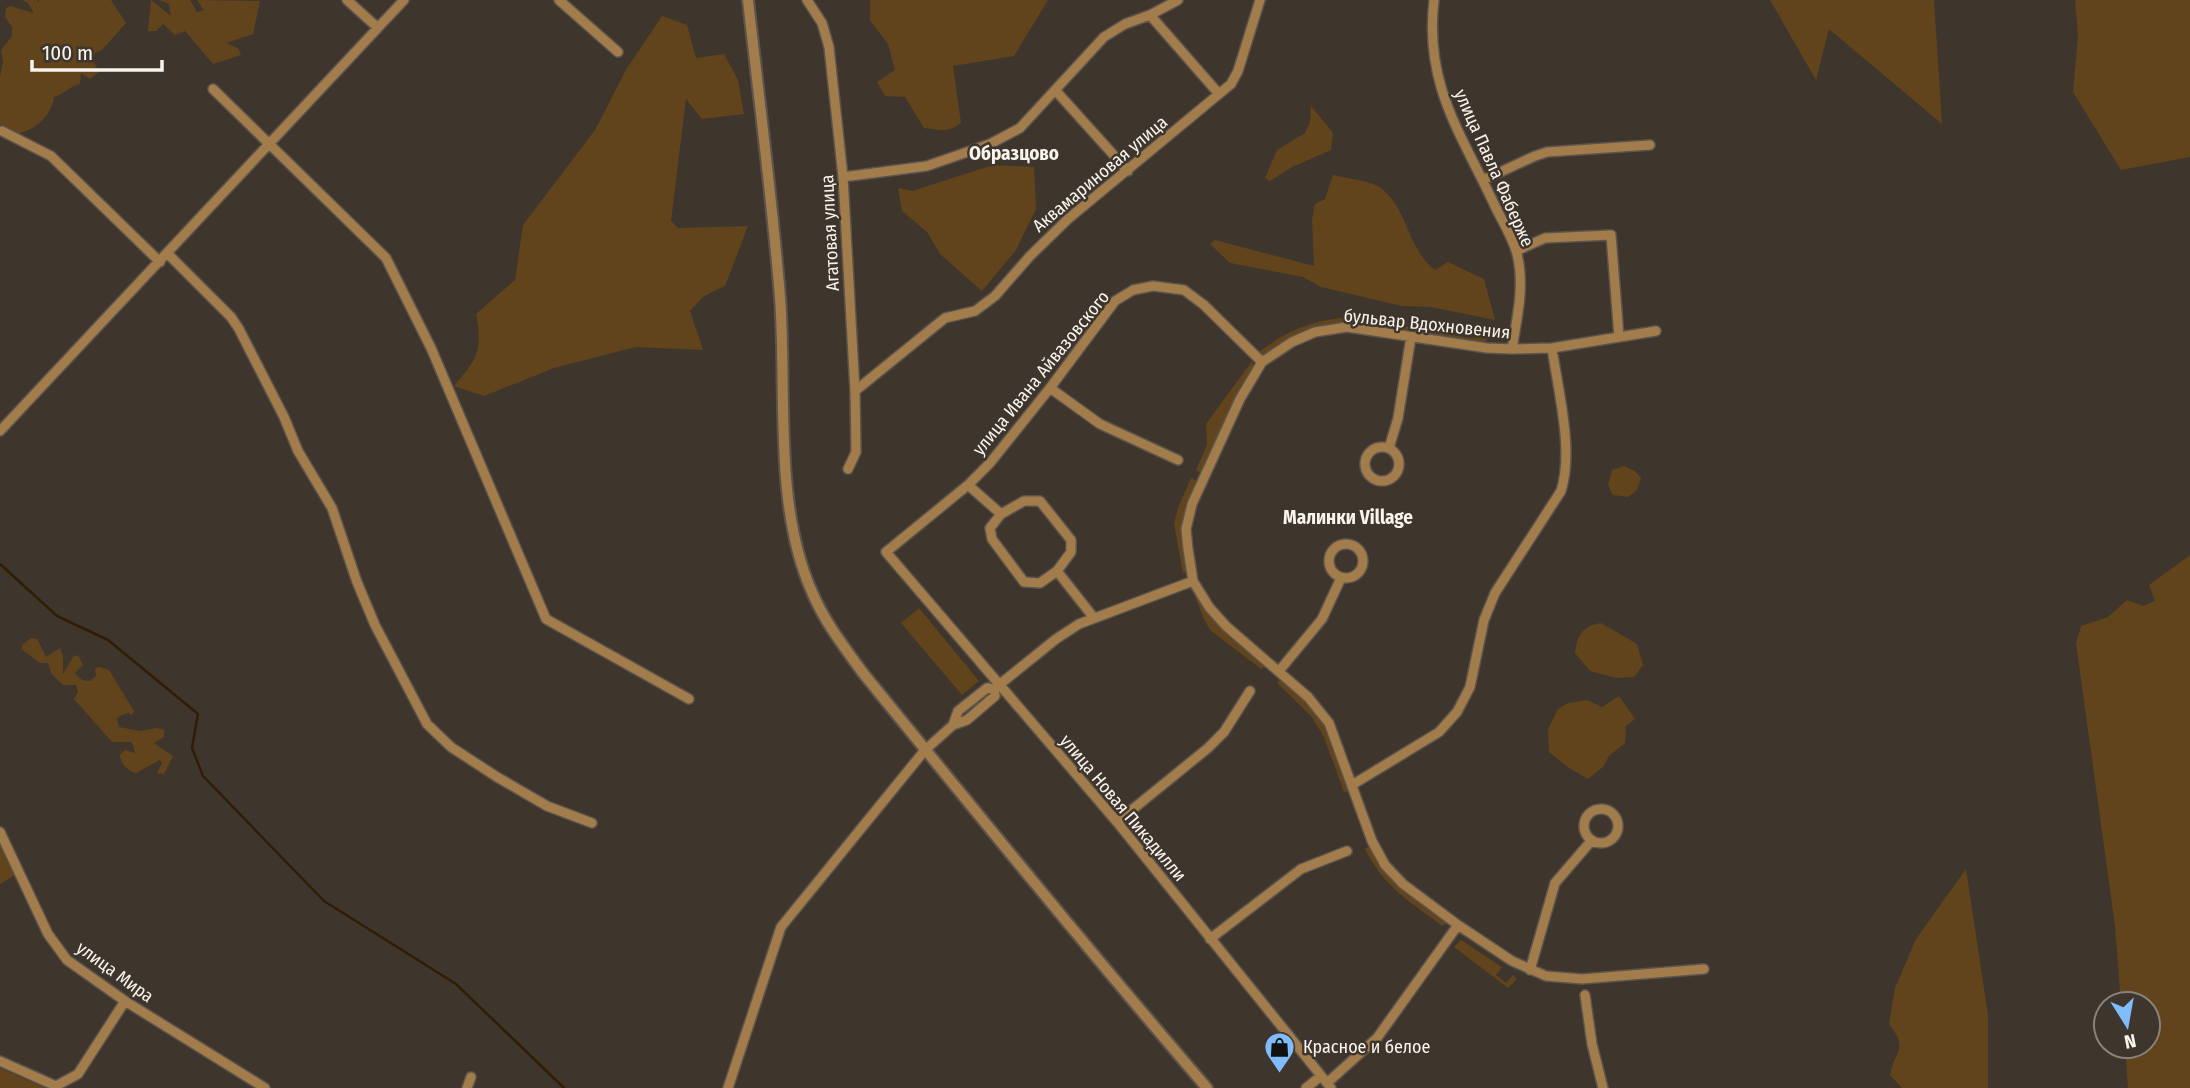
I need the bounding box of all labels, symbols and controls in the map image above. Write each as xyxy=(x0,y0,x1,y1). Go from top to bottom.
scale bar xyxy=(32,28,161,72)
text: 100 m xyxy=(42,40,93,66)
street label: улица Павла Фаберже xyxy=(1449,86,1539,250)
street label: Аквамариновая улица xyxy=(1028,111,1172,237)
district label: Образцово xyxy=(969,142,1059,165)
street label: Агатовая улица xyxy=(816,174,844,292)
street label: улица Ивана Айвазовского xyxy=(968,286,1114,460)
street label: бульвар Вдохновения xyxy=(1343,304,1511,344)
district label: Малинки Village xyxy=(1283,506,1413,529)
street label: улица Новая Пикадилли xyxy=(1055,730,1191,886)
street label: улица Мира xyxy=(72,937,158,1007)
north arrow xyxy=(2092,990,2162,1060)
text: N xyxy=(2122,1029,2138,1054)
shop icon: Красное и белое xyxy=(1263,1030,1297,1074)
place label: Красное и белое xyxy=(1303,1036,1430,1058)

